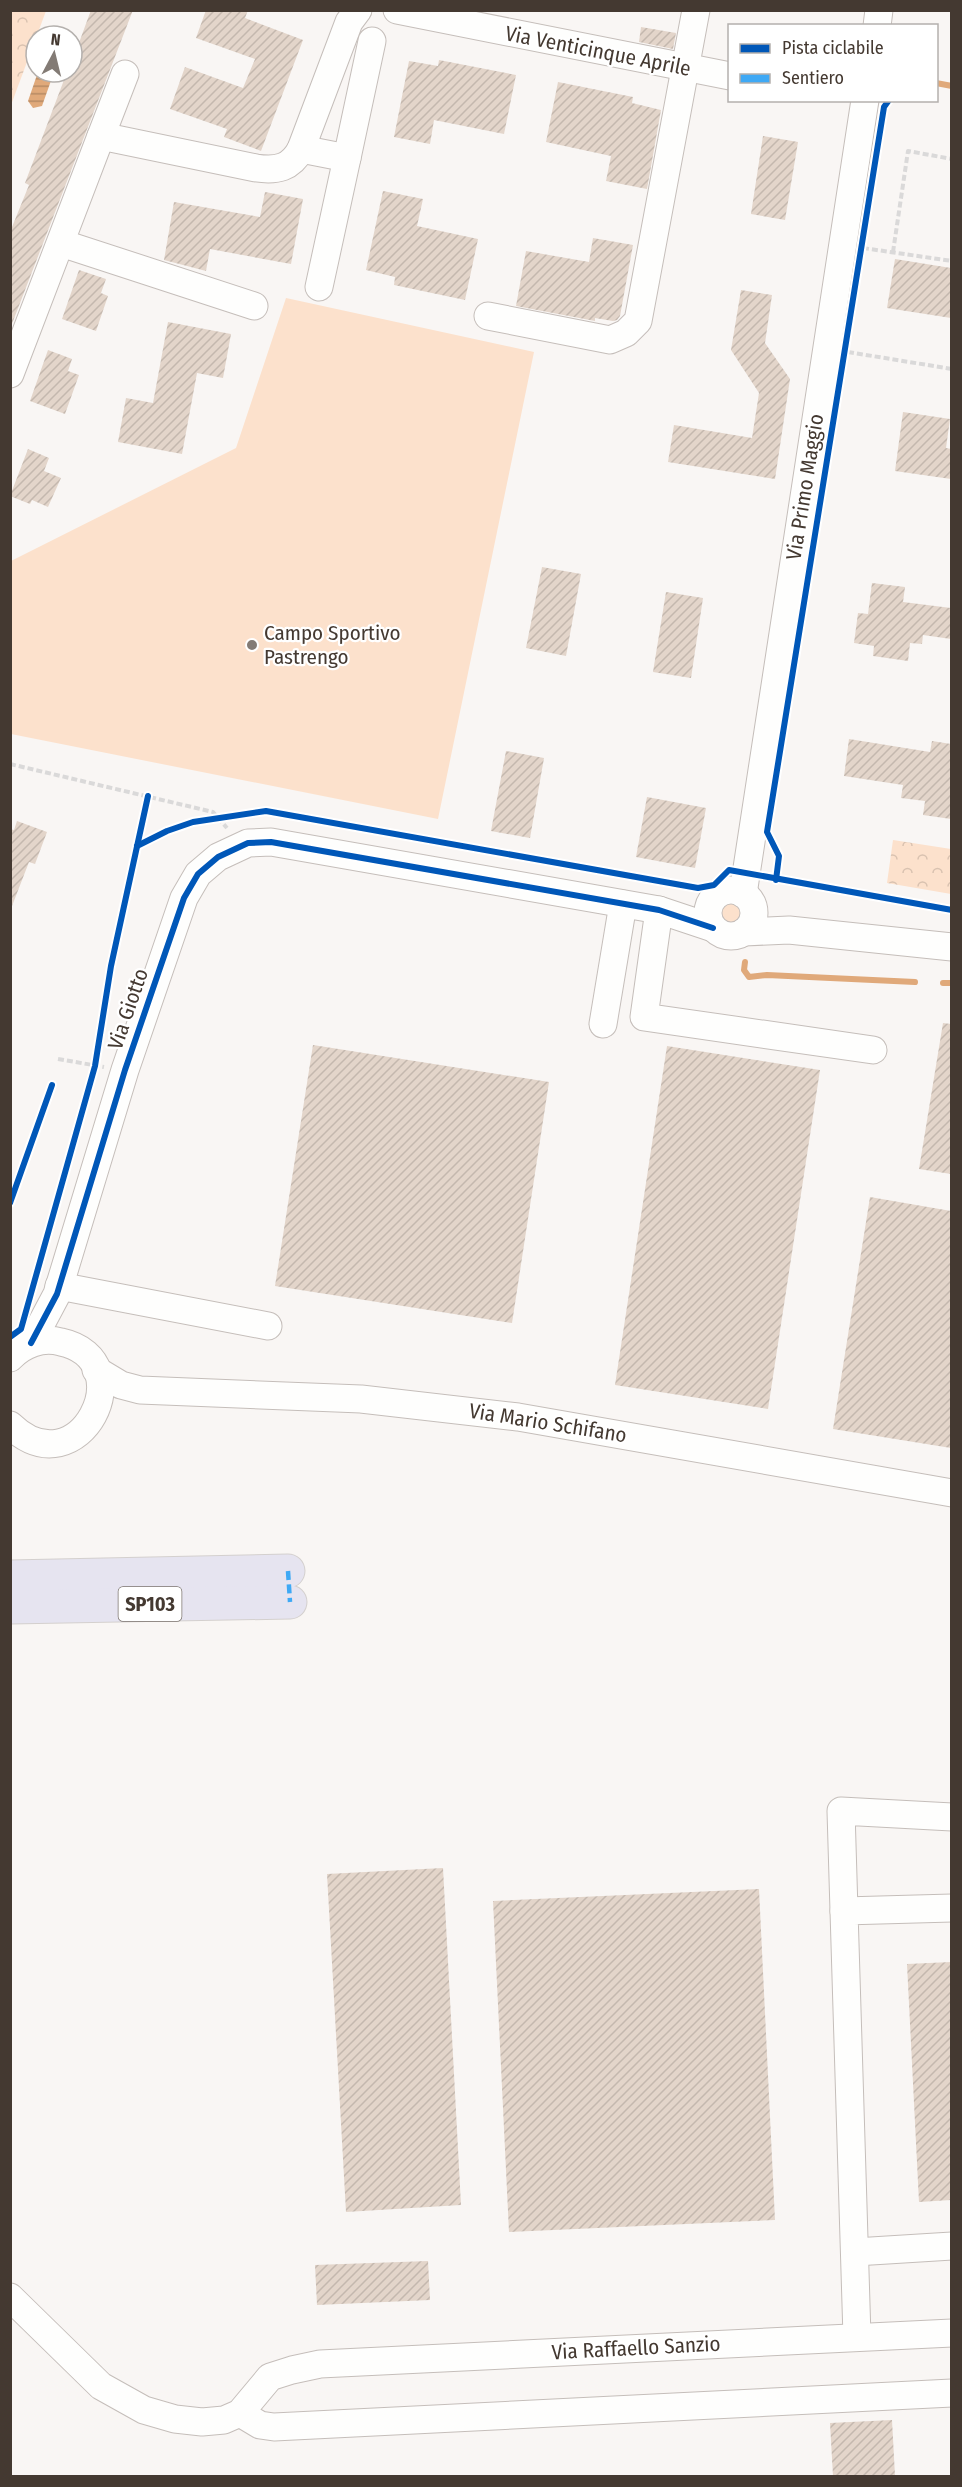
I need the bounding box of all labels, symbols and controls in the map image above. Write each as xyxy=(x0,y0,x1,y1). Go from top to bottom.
street label: Via Venticinque Aprile xyxy=(503,20,693,82)
north arrow xyxy=(24,24,84,84)
legend xyxy=(728,24,938,102)
text: N xyxy=(50,30,62,50)
text: Pista ciclabile xyxy=(782,37,884,59)
text: Sentiero xyxy=(782,67,844,89)
street label: Via Primo Maggio xyxy=(781,412,829,562)
place label: Campo Sportivo Pastrengo xyxy=(264,620,400,670)
marker: Campo Sportivo Pastrengo xyxy=(245,638,259,652)
street label: Via Giotto xyxy=(102,965,154,1053)
street label: Via Mario Schifano xyxy=(467,1398,629,1448)
road number: SP103 xyxy=(118,1587,182,1621)
street label: Via Raffaello Sanzio xyxy=(551,2331,721,2365)

